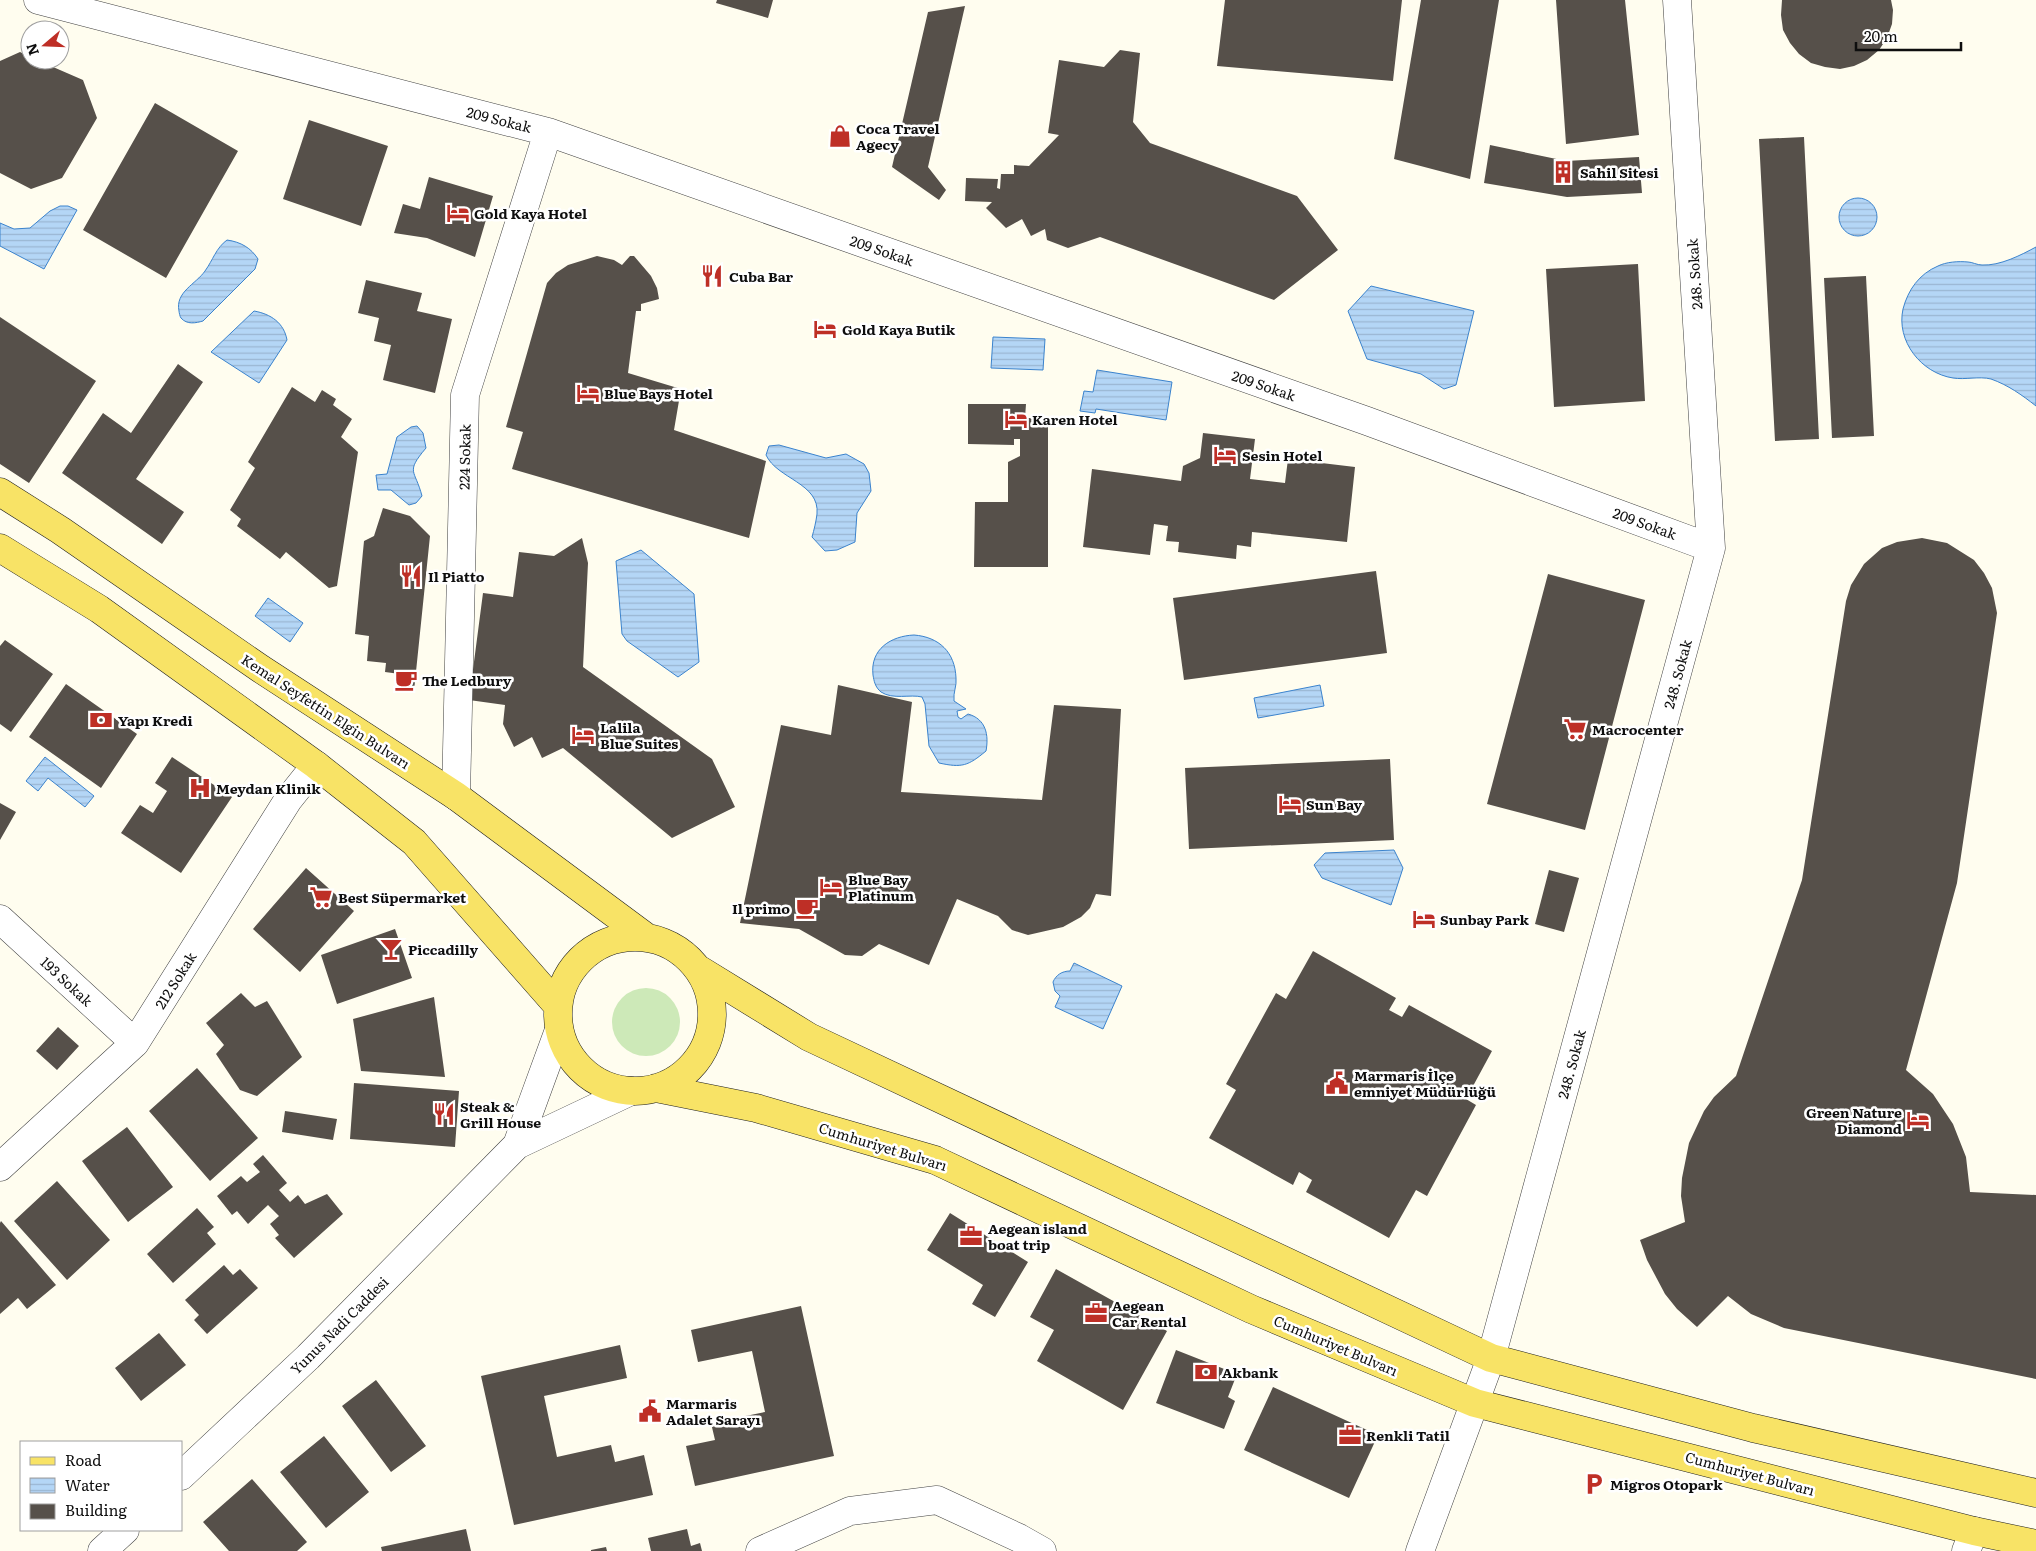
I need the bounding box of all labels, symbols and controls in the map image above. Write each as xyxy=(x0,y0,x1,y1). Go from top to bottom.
north arrow xyxy=(20,20,70,70)
scale bar xyxy=(1856,20,1961,52)
text: 20 m xyxy=(1864,24,1898,47)
text: N xyxy=(20,41,43,58)
street label: 209 Sokak xyxy=(464,101,534,137)
place label: Coca Travel Agecy xyxy=(856,118,940,154)
shop icon: Coca Travel Agecy xyxy=(827,123,853,149)
building icon: Sahil Sitesi xyxy=(1550,159,1576,185)
place label: Sahil Sitesi xyxy=(1580,162,1659,182)
hotel icon: Gold Kaya Hotel xyxy=(445,200,471,226)
place label: Gold Kaya Hotel xyxy=(474,203,587,223)
street label: 209 Sokak xyxy=(847,230,917,270)
street label: 248. Sokak xyxy=(1682,237,1706,310)
restaurant icon: Cuba Bar xyxy=(699,263,725,289)
place label: Cuba Bar xyxy=(729,266,794,286)
hotel icon: Gold Kaya Butik xyxy=(812,316,838,342)
place label: Gold Kaya Butik xyxy=(842,319,956,339)
street label: 209 Sokak xyxy=(1229,365,1299,405)
hotel icon: Blue Bays Hotel xyxy=(575,380,601,406)
place label: Blue Bays Hotel xyxy=(604,383,713,403)
hotel icon: Karen Hotel xyxy=(1003,406,1029,432)
place label: Karen Hotel xyxy=(1032,409,1118,429)
street label: 224 Sokak xyxy=(453,424,475,490)
hotel icon: Sesin Hotel xyxy=(1212,442,1238,468)
place label: Sesin Hotel xyxy=(1242,445,1322,465)
street label: 209 Sokak xyxy=(1610,502,1680,544)
restaurant icon: Il Piatto xyxy=(398,563,424,589)
place label: Il Piatto xyxy=(428,566,485,586)
street label: 248. Sokak xyxy=(1658,637,1696,711)
street label: Kemal Seyfettin Elgin Bulvarı xyxy=(238,649,414,773)
cafe icon: The Ledbury xyxy=(393,667,419,693)
place label: The Ledbury xyxy=(422,670,512,690)
bank icon: Yapı Kredi xyxy=(88,707,114,733)
place label: Yapı Kredi xyxy=(118,710,193,730)
supermarket icon: Macrocenter xyxy=(1562,716,1588,742)
place label: Lalila Blue Suites xyxy=(600,717,678,753)
place label: Macrocenter xyxy=(1592,719,1684,739)
hotel icon: Lalila Blue Suites xyxy=(570,722,596,748)
hospital icon: Meydan Klinik xyxy=(187,775,213,801)
place label: Meydan Klinik xyxy=(216,778,321,798)
hotel icon: Sun Bay xyxy=(1277,791,1303,817)
place label: Sun Bay xyxy=(1306,794,1363,814)
place label: Blue Bay Platinum xyxy=(848,869,914,905)
hotel icon: Blue Bay Platinum xyxy=(818,874,844,900)
supermarket icon: Best Süpermarket xyxy=(308,884,334,910)
place label: Best Süpermarket xyxy=(338,887,467,907)
cafe icon: Il primo xyxy=(794,895,820,921)
place label: Il primo xyxy=(732,898,790,918)
hotel icon: Sunbay Park xyxy=(1411,906,1437,932)
place label: Sunbay Park xyxy=(1440,909,1530,929)
bar icon: Piccadilly xyxy=(378,936,404,962)
place label: Piccadilly xyxy=(408,939,478,959)
street label: 212 Sokak xyxy=(150,947,201,1012)
street label: 193 Sokak xyxy=(37,952,98,1011)
street label: 248. Sokak xyxy=(1552,1027,1590,1101)
place label: Marmaris İlçe emniyet Müdürlüğü xyxy=(1354,1065,1496,1101)
public building icon: Marmaris İlçe emniyet Müdürlüğü xyxy=(1324,1070,1350,1096)
place label: Steak & Grill House xyxy=(460,1096,541,1132)
restaurant icon: Steak & Grill House xyxy=(431,1101,457,1127)
place label: Green Nature Diamond xyxy=(1806,1102,1902,1138)
hotel icon: Green Nature Diamond xyxy=(1905,1107,1931,1133)
street label: Cumhuriyet Bulvarı xyxy=(816,1117,950,1175)
place label: Aegean island boat trip xyxy=(988,1218,1087,1254)
office icon: Aegean island boat trip xyxy=(958,1223,984,1249)
street label: Yunus Nadi Caddesi xyxy=(286,1271,393,1378)
place label: Aegean Car Rental xyxy=(1112,1295,1187,1331)
office icon: Aegean Car Rental xyxy=(1083,1300,1109,1326)
street label: Cumhuriyet Bulvarı xyxy=(1271,1310,1401,1380)
bank icon: Akbank xyxy=(1193,1359,1219,1385)
place label: Akbank xyxy=(1222,1362,1279,1382)
place label: Marmaris Adalet Sarayı xyxy=(666,1393,761,1429)
public building icon: Marmaris Adalet Sarayı xyxy=(637,1398,663,1424)
office icon: Renkli Tatil xyxy=(1337,1422,1363,1448)
place label: Renkli Tatil xyxy=(1366,1425,1450,1445)
legend xyxy=(20,1441,182,1531)
street label: Cumhuriyet Bulvarı xyxy=(1683,1446,1817,1500)
text: Road xyxy=(65,1448,101,1471)
parking icon: Migros Otopark xyxy=(1581,1471,1607,1497)
text: Water xyxy=(65,1473,110,1496)
place label: Migros Otopark xyxy=(1610,1474,1723,1494)
text: Building xyxy=(65,1498,127,1521)

